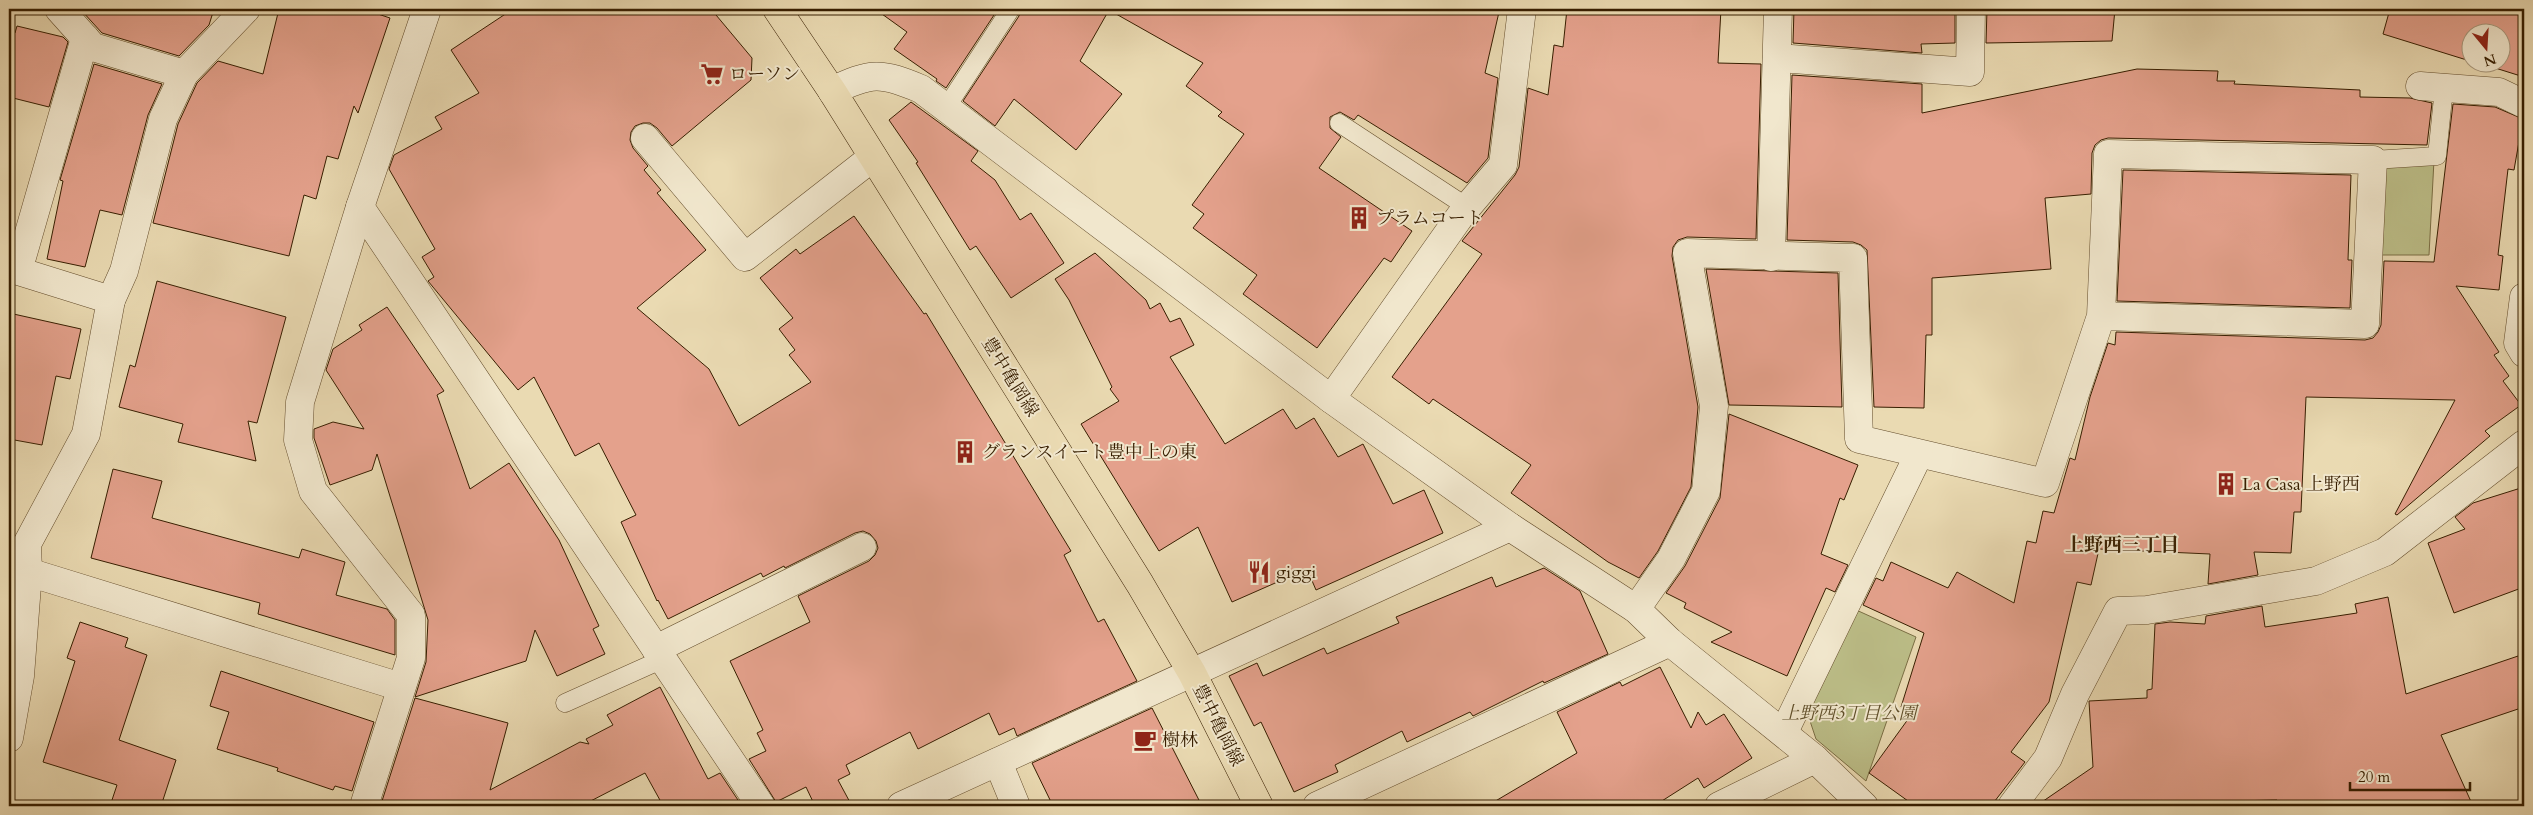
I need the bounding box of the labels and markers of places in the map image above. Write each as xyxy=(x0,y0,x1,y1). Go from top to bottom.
supermarket icon: ローソン xyxy=(699,61,725,87)
place label: ローソン xyxy=(729,62,800,87)
building icon: プラムコート xyxy=(1346,205,1372,231)
place label: プラムコート xyxy=(1376,206,1484,231)
building icon: グランスイート豊中上の東 xyxy=(952,439,978,465)
place label: グランスイート豊中上の東 xyxy=(982,440,1197,465)
building icon: La Casa 上野西 xyxy=(2213,471,2239,497)
place label: La Casa 上野西 xyxy=(2242,472,2360,497)
restaurant icon: giggi xyxy=(1246,559,1272,585)
place label: giggi xyxy=(1276,560,1316,585)
cafe icon: 樹林 xyxy=(1132,727,1158,753)
place label: 樹林 xyxy=(1162,728,1198,753)

